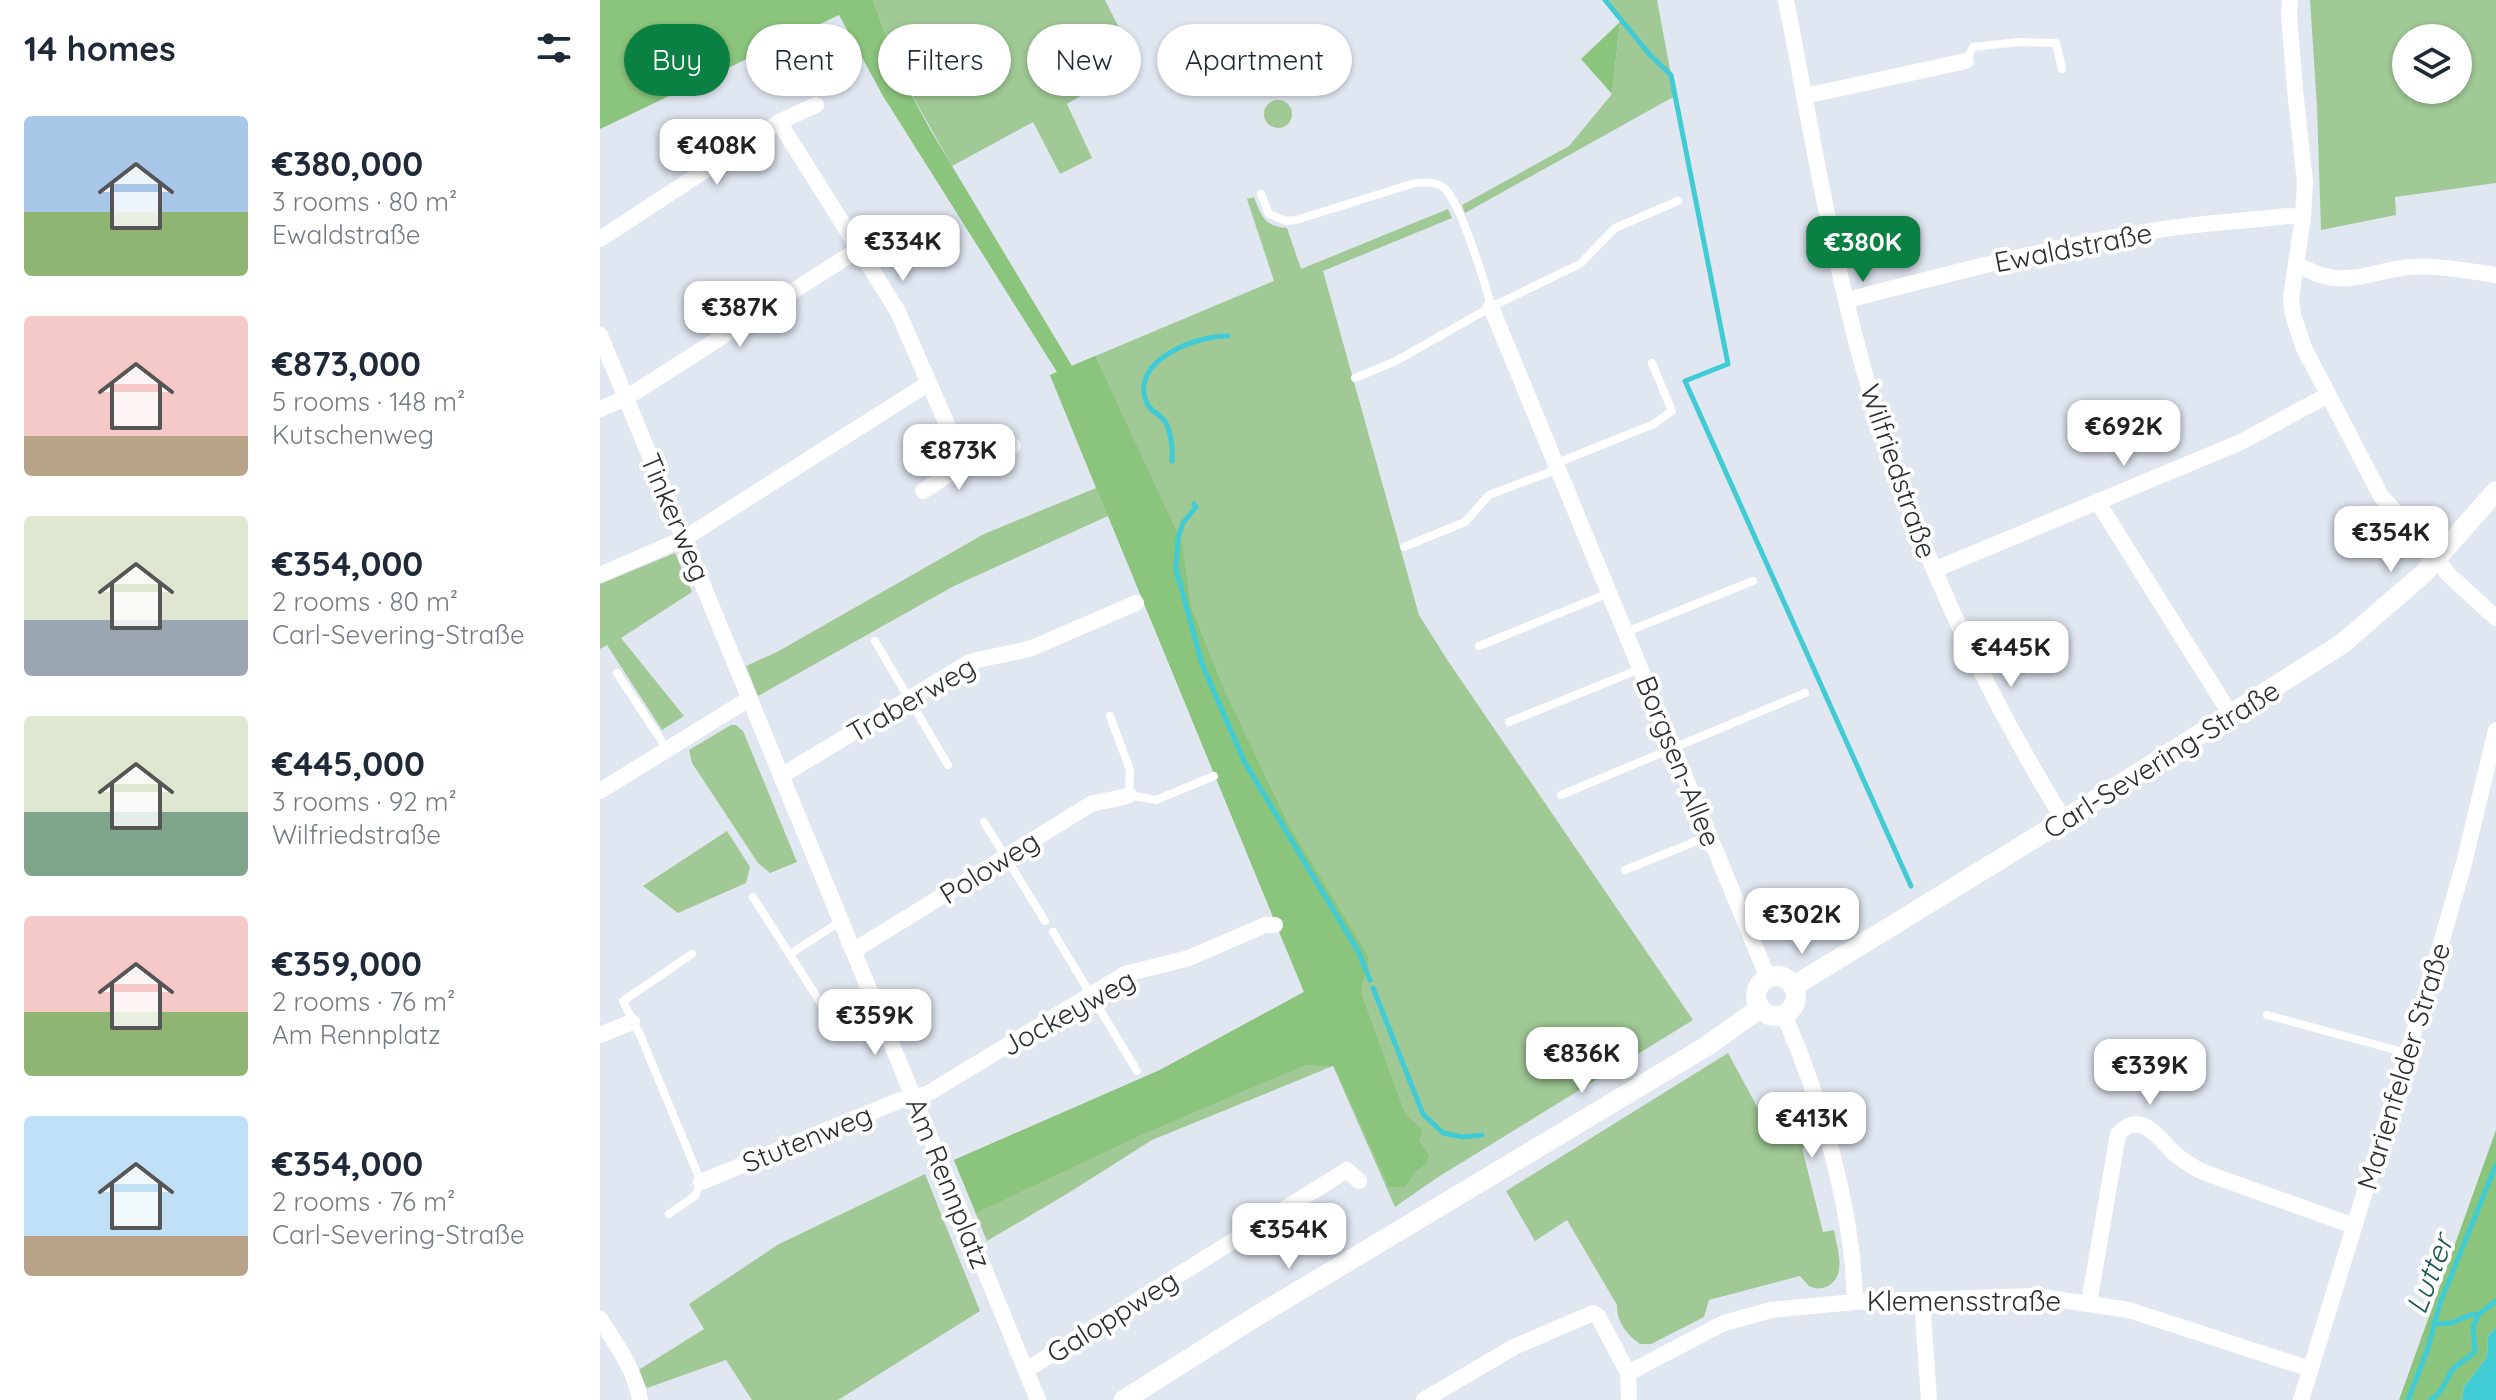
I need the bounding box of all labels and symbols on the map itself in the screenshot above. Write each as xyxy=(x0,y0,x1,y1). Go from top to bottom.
pin: €408K xyxy=(661,119,773,187)
pin: €334K xyxy=(847,215,959,283)
street label: Ewaldstraße xyxy=(1991,215,2155,279)
pin: €380K xyxy=(1807,216,1919,284)
pin: €387K xyxy=(684,281,796,349)
street label: Wilfriedstraße xyxy=(1853,379,1945,563)
pin: €692K xyxy=(2068,400,2180,468)
pin: €873K xyxy=(903,424,1015,492)
street label: Tinkerweg xyxy=(633,448,719,586)
pin: €354K xyxy=(2335,506,2447,574)
pin: €445K xyxy=(1955,621,2067,689)
street label: Traberweg xyxy=(841,648,981,750)
street label: Borgsen-Allee xyxy=(1629,670,1729,852)
street label: Carl-Severing-Straße xyxy=(2036,672,2286,846)
street label: Poloweg xyxy=(933,823,1045,911)
pin: €302K xyxy=(1746,888,1858,956)
street label: Marienfelder Straße xyxy=(2349,938,2457,1194)
street label: Jockeyweg xyxy=(995,961,1141,1063)
pin: €359K xyxy=(819,989,931,1057)
pin: €836K xyxy=(1526,1027,1638,1095)
pin: €339K xyxy=(2094,1039,2206,1107)
street label: Am Rennplatz xyxy=(899,1092,999,1274)
pin: €413K xyxy=(1756,1092,1868,1160)
street label: Stutenweg xyxy=(737,1096,877,1180)
pin: €354K xyxy=(1233,1203,1345,1271)
water label: Lutter xyxy=(2397,1226,2463,1319)
street label: Galoppweg xyxy=(1040,1262,1184,1370)
street label: Klemensstraße xyxy=(1867,1283,2061,1318)

